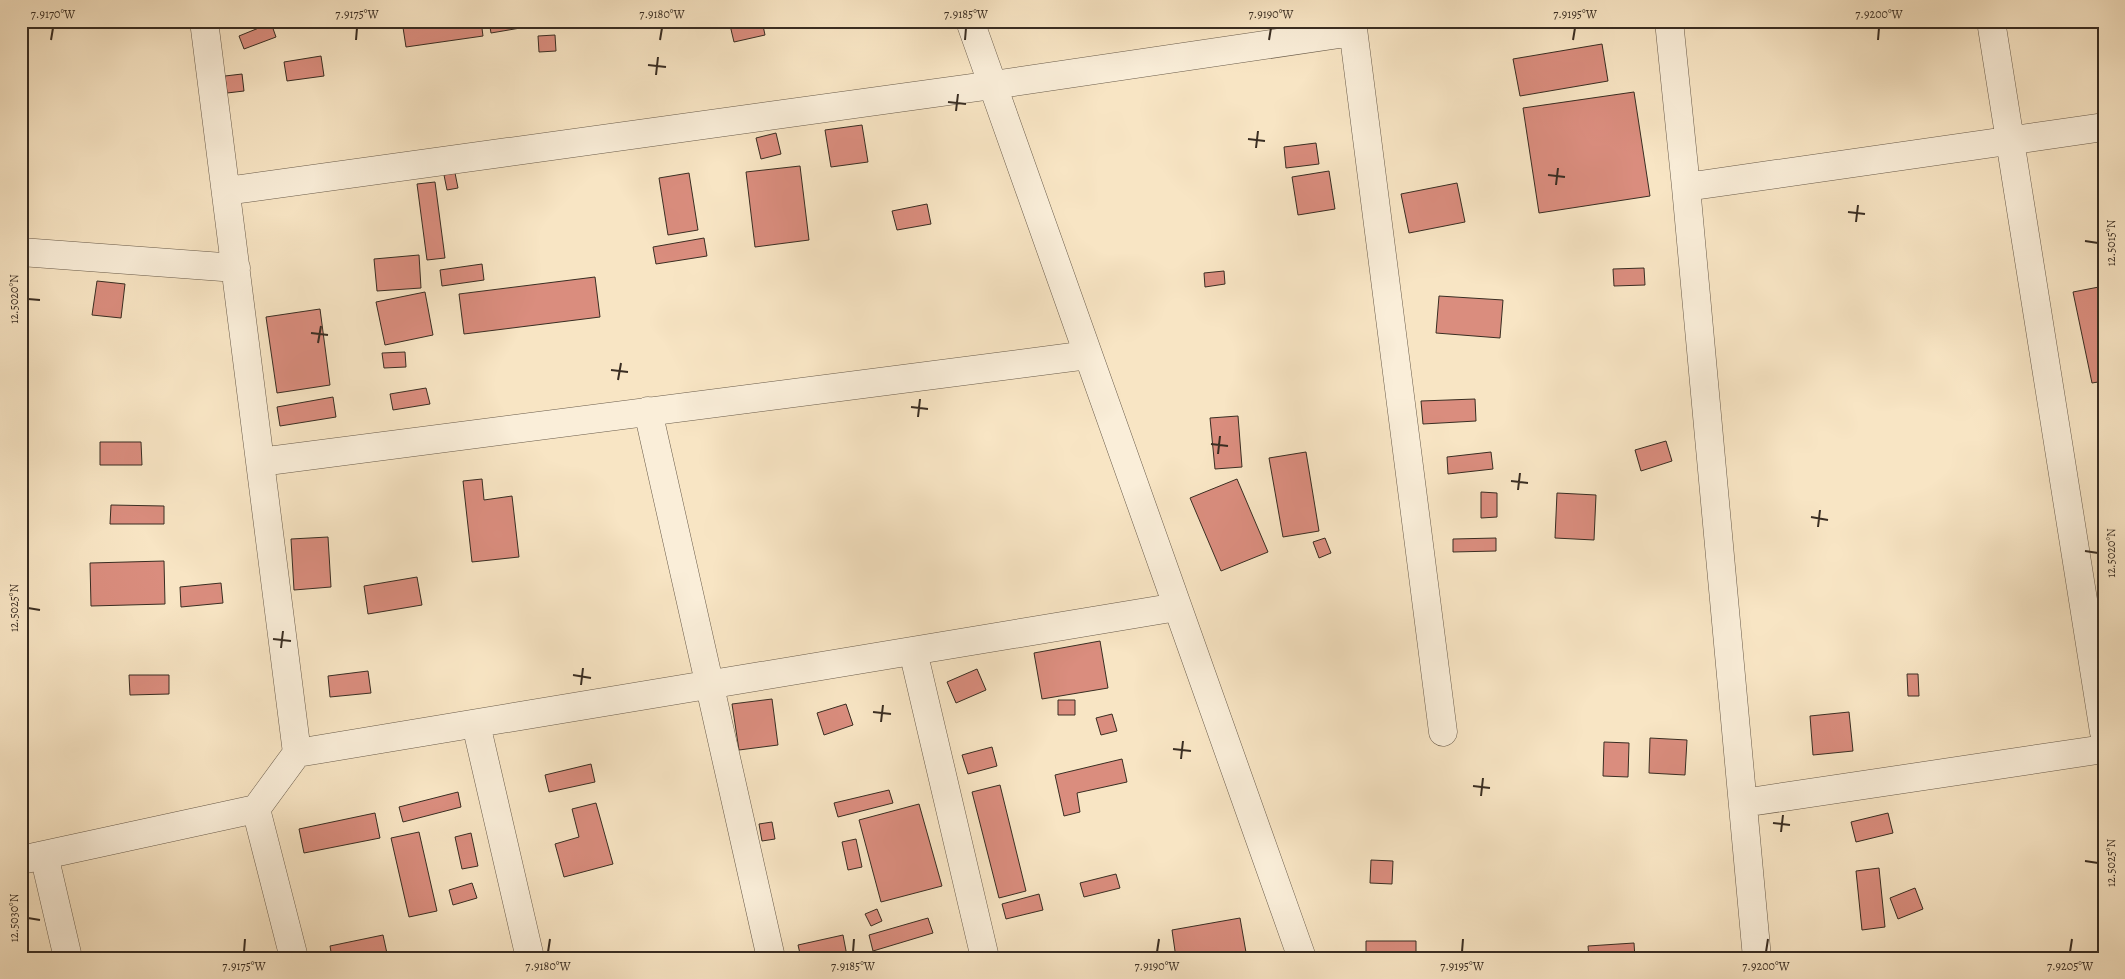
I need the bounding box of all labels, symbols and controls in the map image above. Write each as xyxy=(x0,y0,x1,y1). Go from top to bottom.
text: 7.9170°W xyxy=(31,6,76,22)
text: 7.9175°W xyxy=(335,6,379,22)
text: 7.9180°W xyxy=(639,6,685,22)
text: 7.9185°W xyxy=(944,6,989,22)
text: 7.9190°W xyxy=(1249,6,1294,22)
text: 7.9195°W xyxy=(1553,6,1598,22)
text: 7.9200°W xyxy=(1855,6,1904,22)
text: 12.5015°N xyxy=(2103,219,2119,266)
text: 12.5020°N xyxy=(6,274,22,324)
text: 12.5020°N xyxy=(2103,528,2119,578)
text: 12.5025°N xyxy=(6,584,22,632)
text: 12.5025°N xyxy=(2103,839,2119,887)
text: 12.5030°N xyxy=(6,893,22,942)
text: 7.9175°W xyxy=(222,958,266,974)
text: 7.9180°W xyxy=(525,958,571,974)
text: 7.9185°W xyxy=(831,958,876,974)
text: 7.9190°W xyxy=(1135,958,1180,974)
text: 7.9195°W xyxy=(1440,958,1485,974)
text: 7.9200°W xyxy=(1742,958,1791,974)
text: 7.9205°W xyxy=(2047,958,2094,974)

